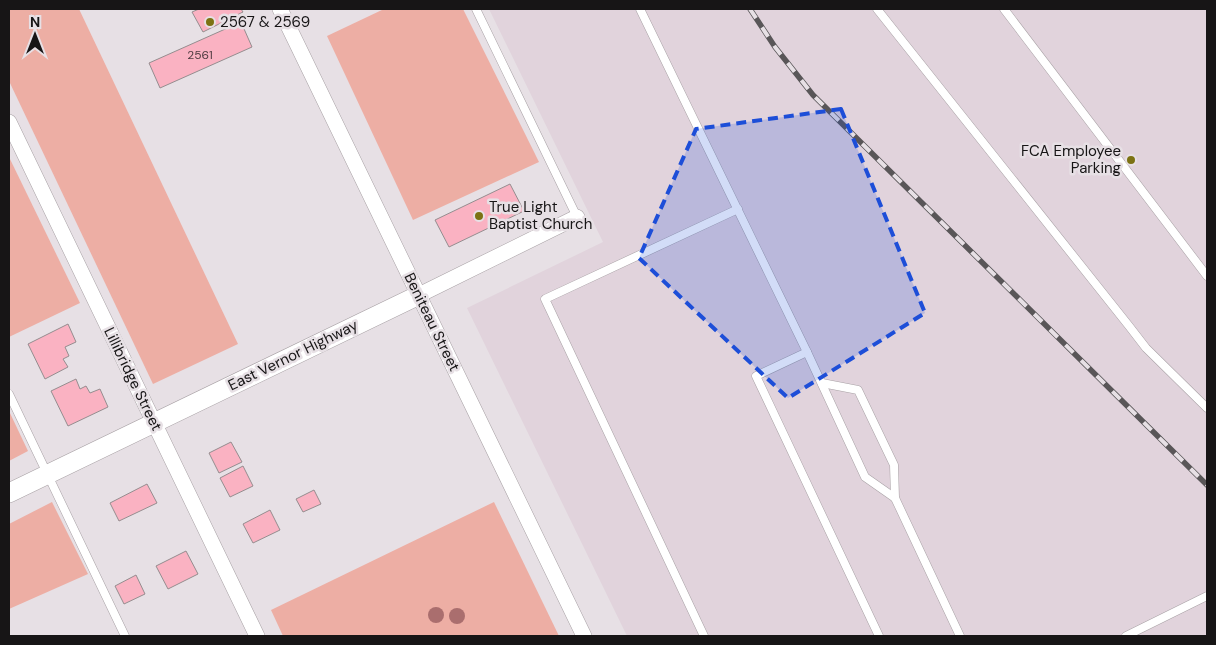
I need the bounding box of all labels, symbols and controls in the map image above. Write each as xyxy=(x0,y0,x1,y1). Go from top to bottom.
north arrow xyxy=(10,10,60,60)
place label: 2567 & 2569 xyxy=(220,12,310,32)
text: N xyxy=(30,13,40,31)
marker: 2567 & 2569 xyxy=(204,16,216,28)
house number: 2561 xyxy=(187,47,213,63)
place label: FCA Employee Parking xyxy=(1021,141,1121,178)
marker: FCA Employee Parking xyxy=(1125,154,1137,166)
place label: True Light Baptist Church xyxy=(489,197,592,234)
marker: True Light Baptist Church xyxy=(473,210,485,222)
street label: Beniteau Street xyxy=(400,269,465,375)
street label: East Vernor Highway xyxy=(225,315,362,395)
street label: Lillibridge Street xyxy=(99,324,167,434)

